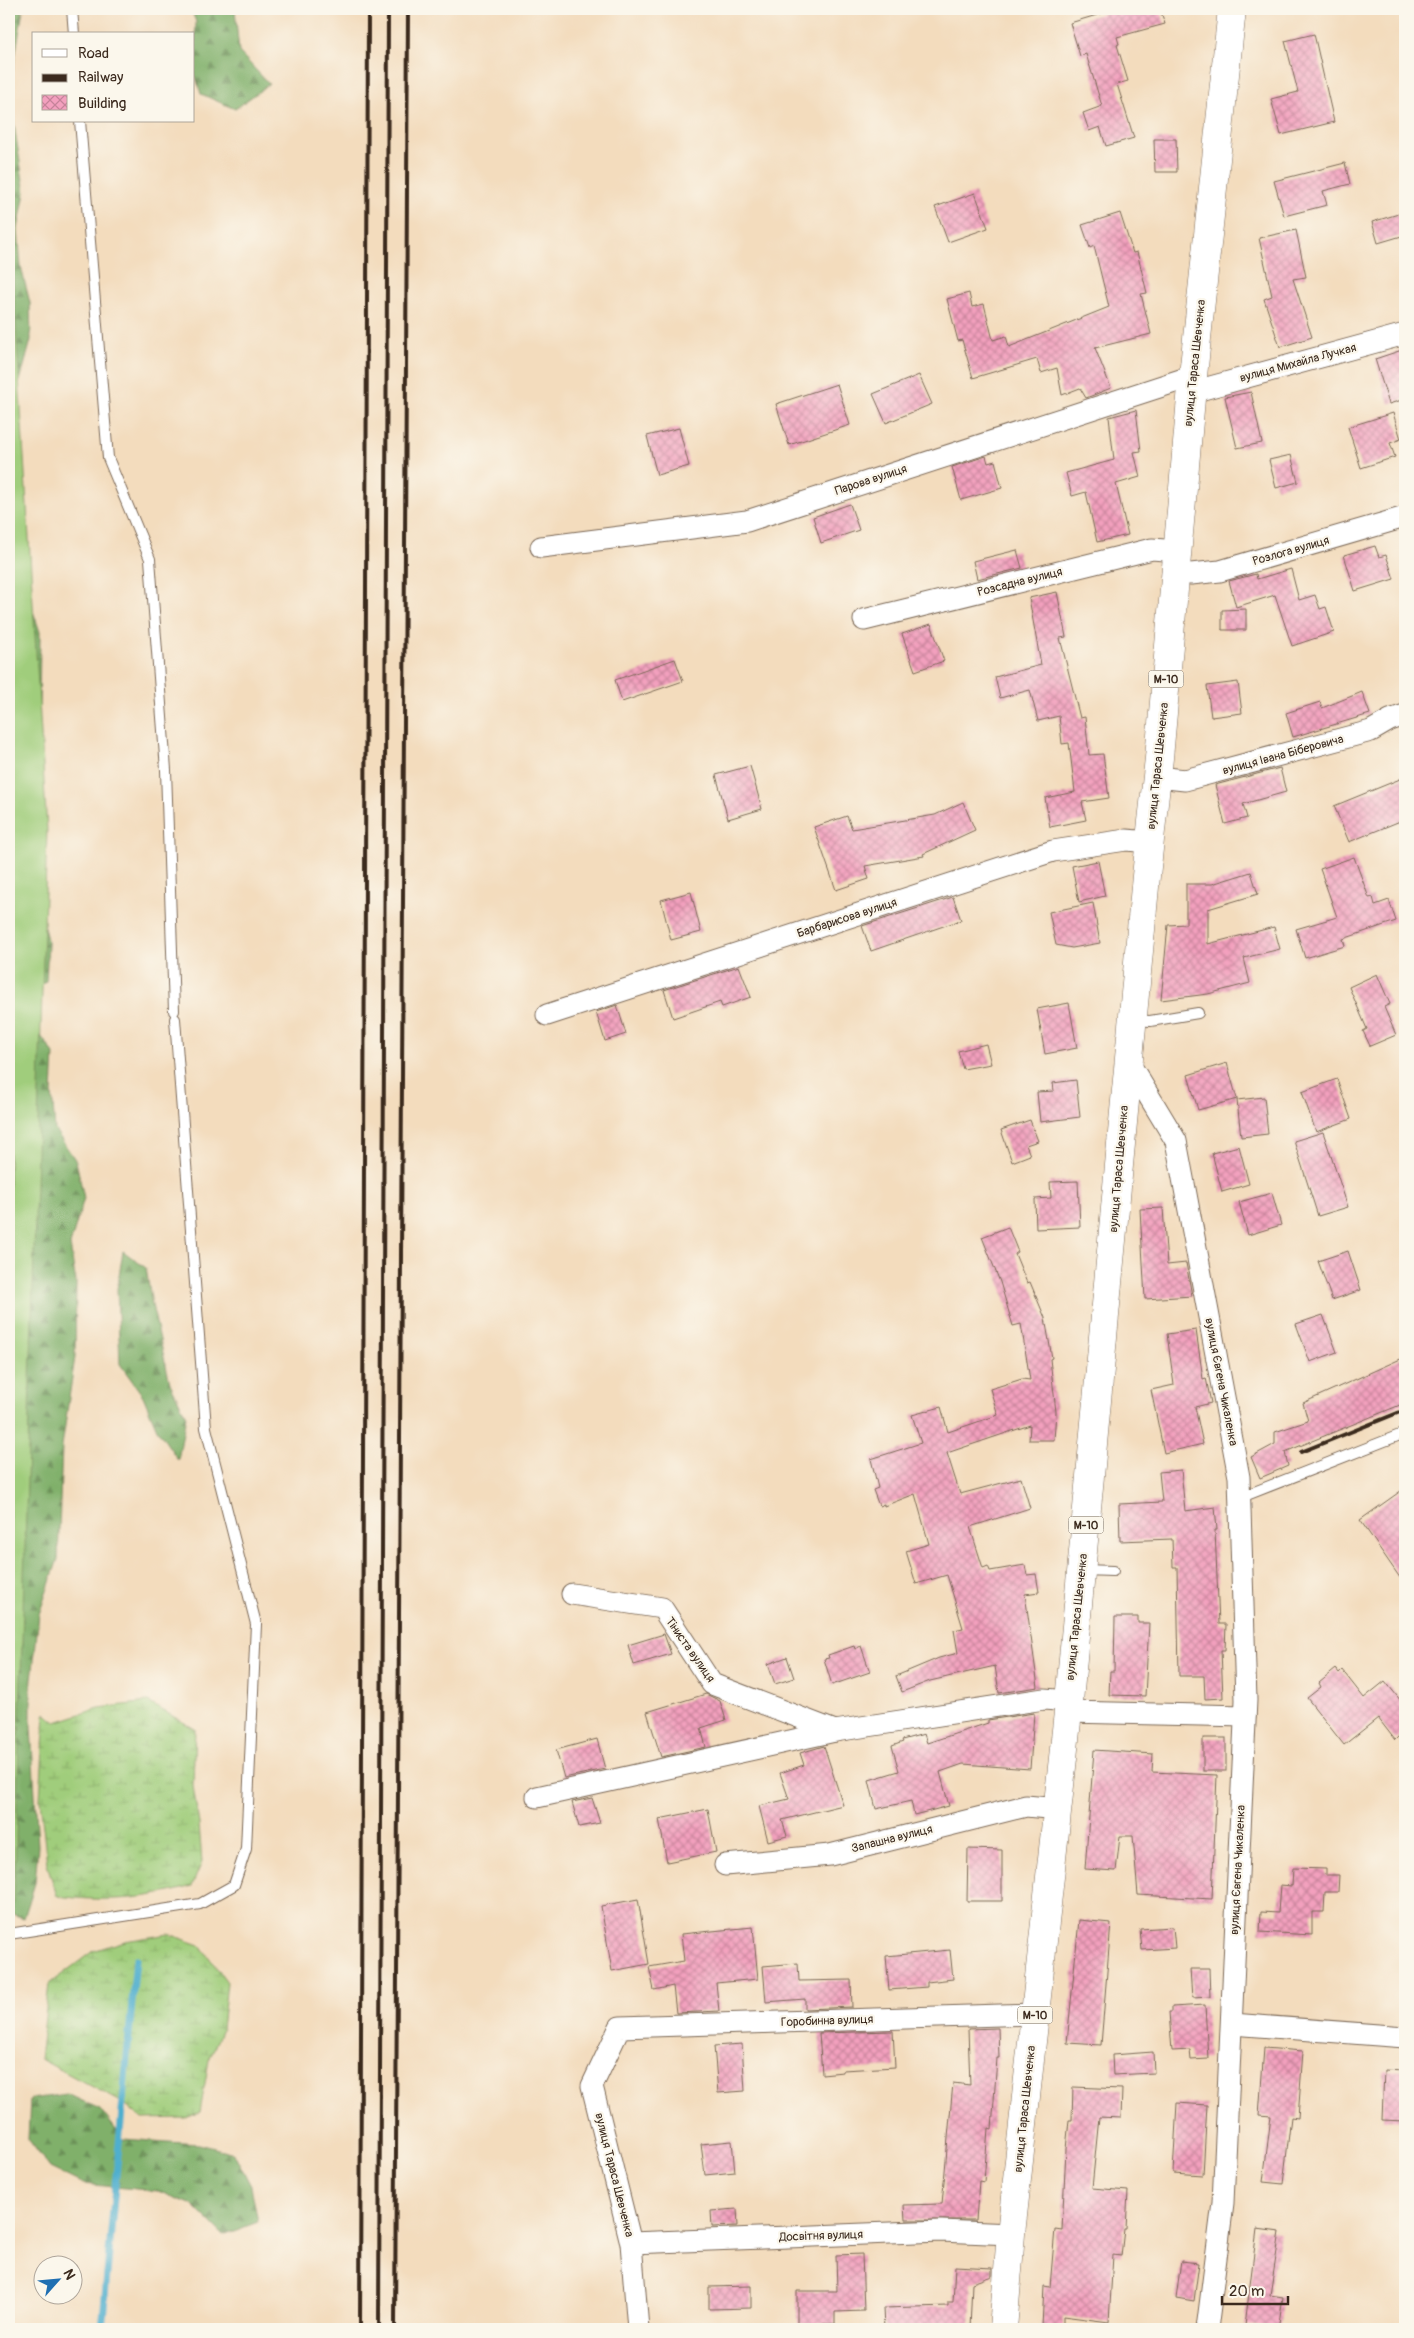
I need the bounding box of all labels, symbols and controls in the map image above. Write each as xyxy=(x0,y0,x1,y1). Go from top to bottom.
legend xyxy=(32,32,195,122)
text: Road xyxy=(78,44,109,63)
text: Railway xyxy=(78,68,124,87)
text: Building xyxy=(78,94,126,113)
street label: вулиця Тараса Шевченка xyxy=(1181,298,1209,427)
street label: вулиця Михайла Лучкая xyxy=(1238,340,1358,386)
street label: Парова вулиця xyxy=(833,461,909,499)
street label: Розлога вулиця xyxy=(1251,533,1331,569)
street label: Розсадна вулиця xyxy=(976,564,1064,600)
road number: М-10 xyxy=(1148,671,1184,688)
street label: вулиця Тараса Шевченка xyxy=(1144,701,1172,830)
street label: вулиця Івана Біберовича xyxy=(1221,732,1346,778)
street label: Барбарисова вулиця xyxy=(795,895,899,941)
street label: вулиця Тараса Шевченка xyxy=(1106,1104,1132,1233)
street label: вулиця Євгена Чикаленка xyxy=(1201,1317,1241,1448)
road number: М-10 xyxy=(1068,1516,1104,1534)
street label: вулиця Тараса Шевченка xyxy=(1063,1552,1091,1681)
street label: Тіниста вулиця xyxy=(662,1615,718,1686)
street label: вулиця Євгена Чикаленка xyxy=(1227,1804,1249,1935)
street label: Запашна вулиця xyxy=(850,1822,934,1856)
road number: М-10 xyxy=(1018,2006,1052,2024)
street label: Горобинна вулиця xyxy=(780,2012,874,2030)
street label: вулиця Тараса Шевченка xyxy=(1011,2044,1039,2173)
street label: вулиця Тараса Шевченка xyxy=(591,2111,637,2239)
street label: Досвітня вулиця xyxy=(778,2227,864,2245)
north arrow xyxy=(32,2256,82,2306)
text: N xyxy=(59,2266,79,2282)
scale bar xyxy=(1222,2273,1288,2305)
text: 20 m xyxy=(1229,2282,1264,2301)

